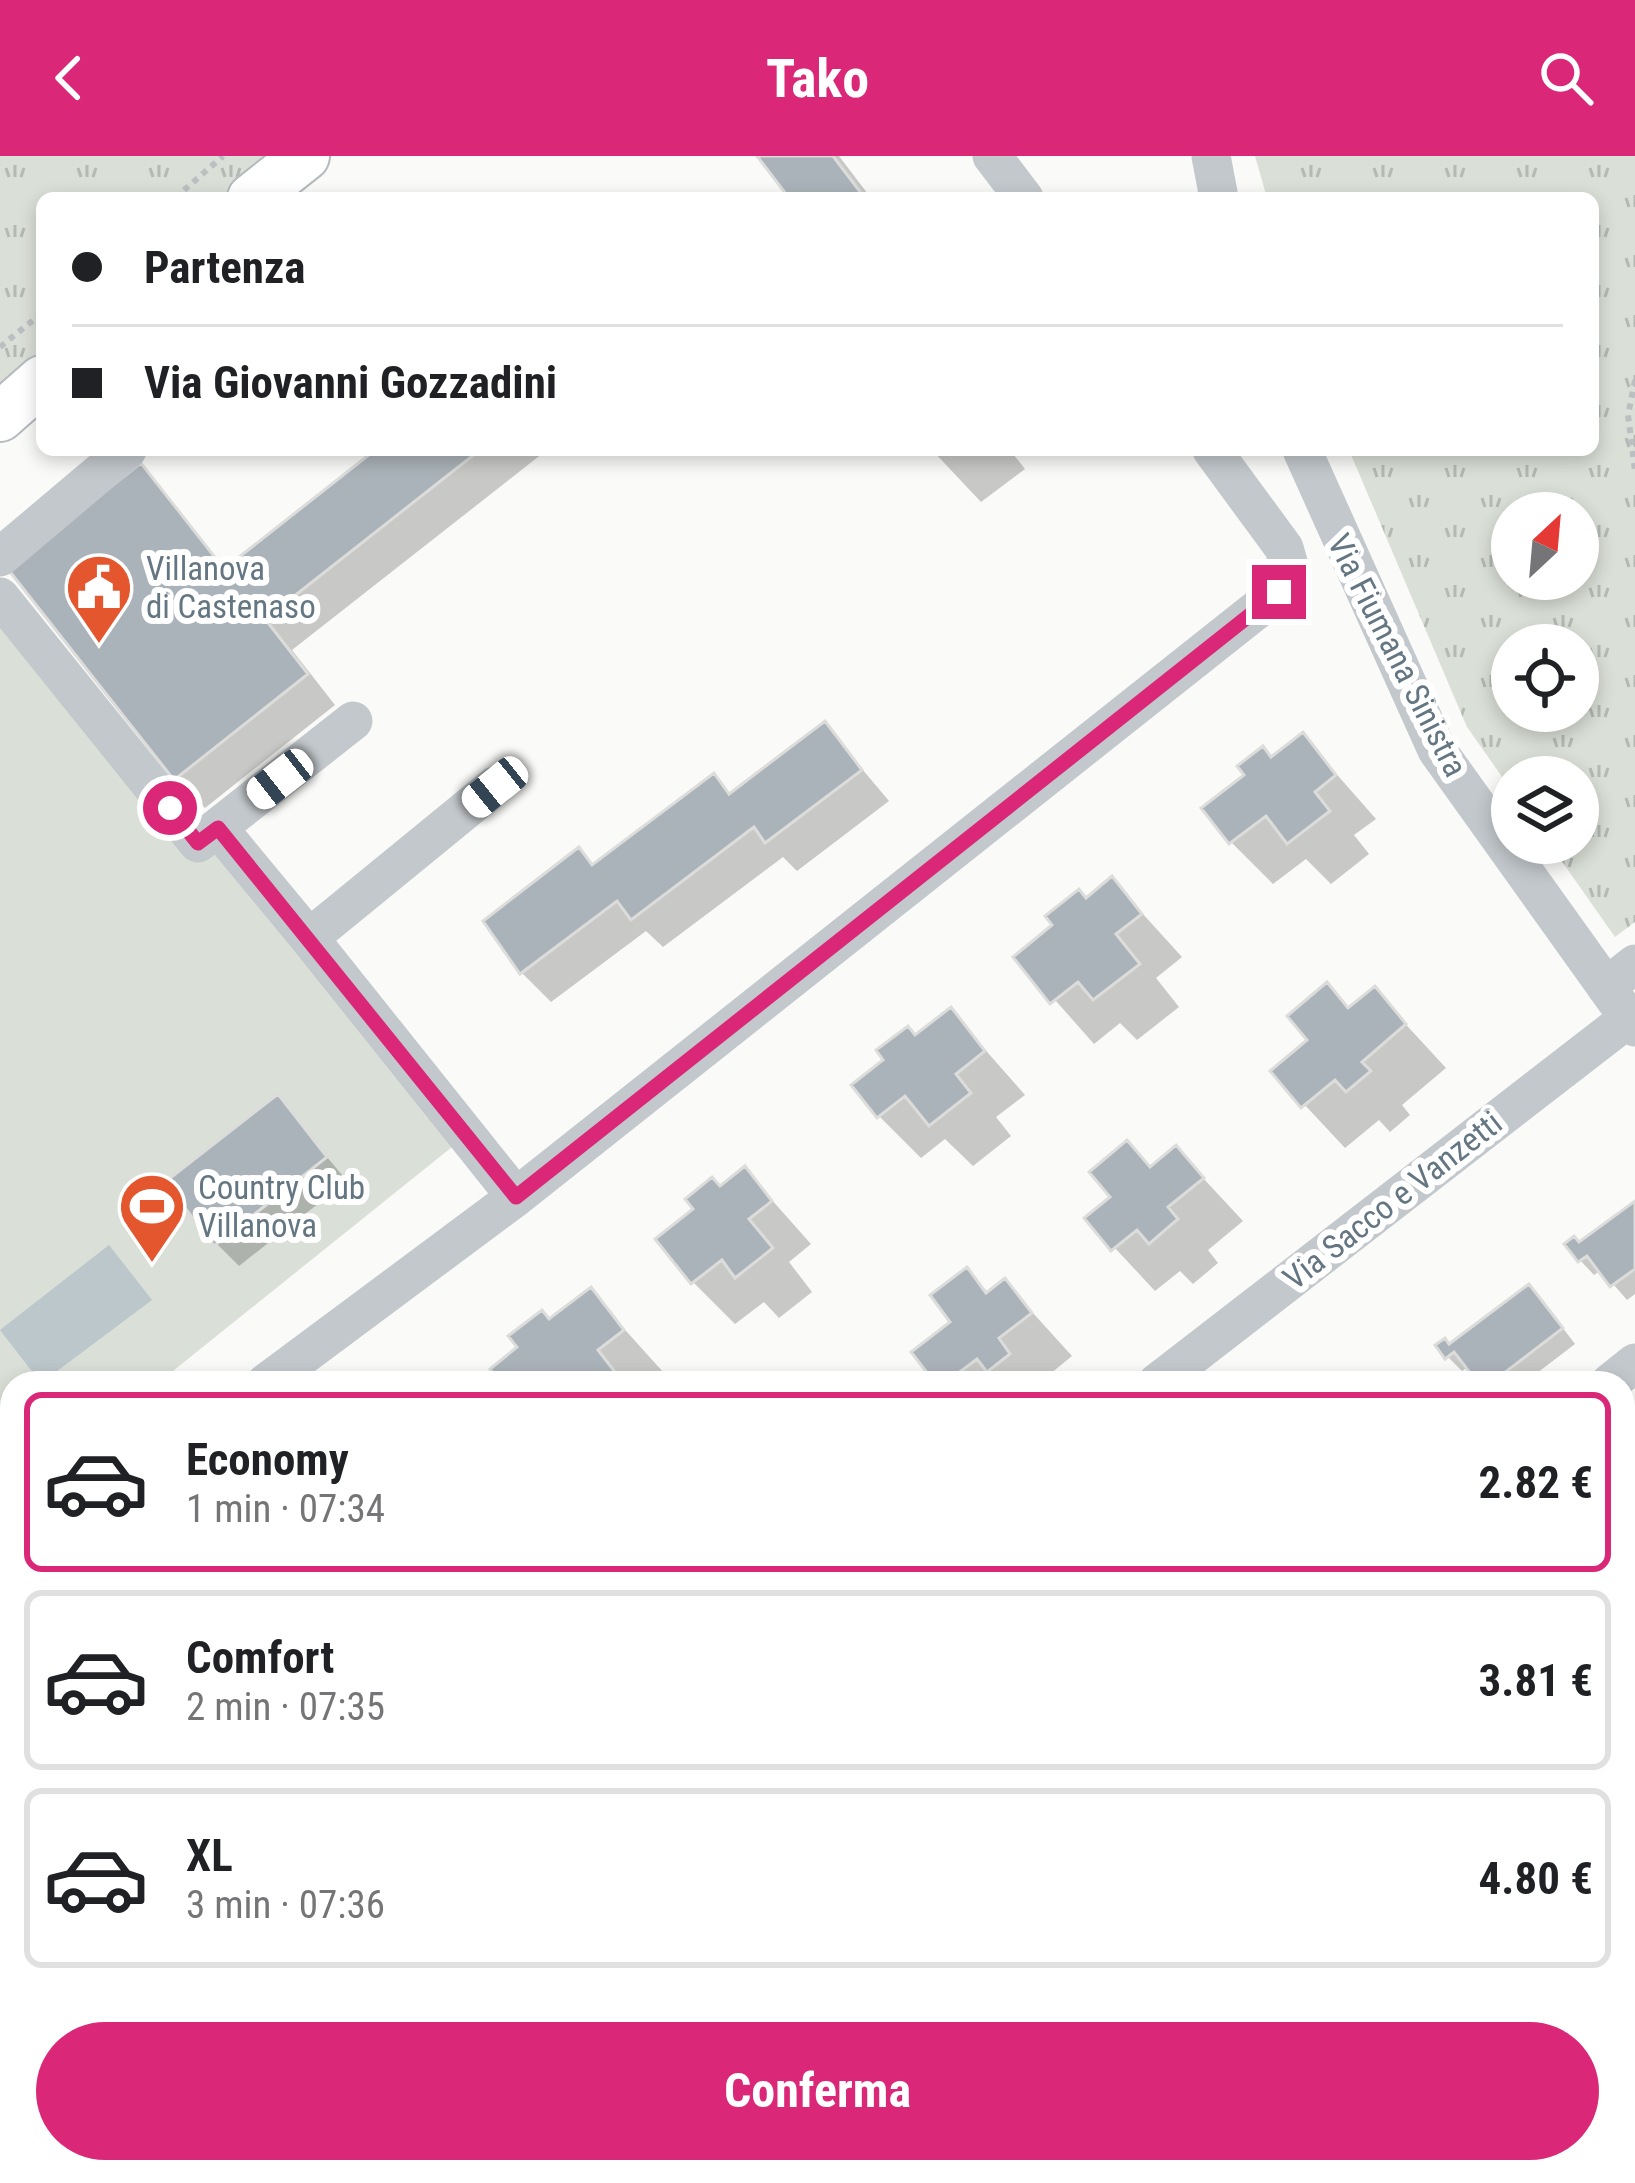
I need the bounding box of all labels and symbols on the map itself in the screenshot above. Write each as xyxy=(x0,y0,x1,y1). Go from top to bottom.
north arrow xyxy=(1491,492,1599,600)
street label: Via Fiumana Sinistra xyxy=(1320,527,1476,783)
place label: Villanova di Castenaso xyxy=(146,549,316,626)
public building icon: Villanova di Castenaso xyxy=(64,552,134,646)
route end xyxy=(1252,565,1306,619)
car xyxy=(241,743,319,815)
car xyxy=(456,750,534,824)
route start xyxy=(143,781,197,835)
street label: Via Sacco e Vanzetti xyxy=(1275,1103,1509,1298)
place label: Country Club Villanova xyxy=(198,1168,365,1245)
sports icon: Country Club Villanova xyxy=(117,1171,187,1265)

